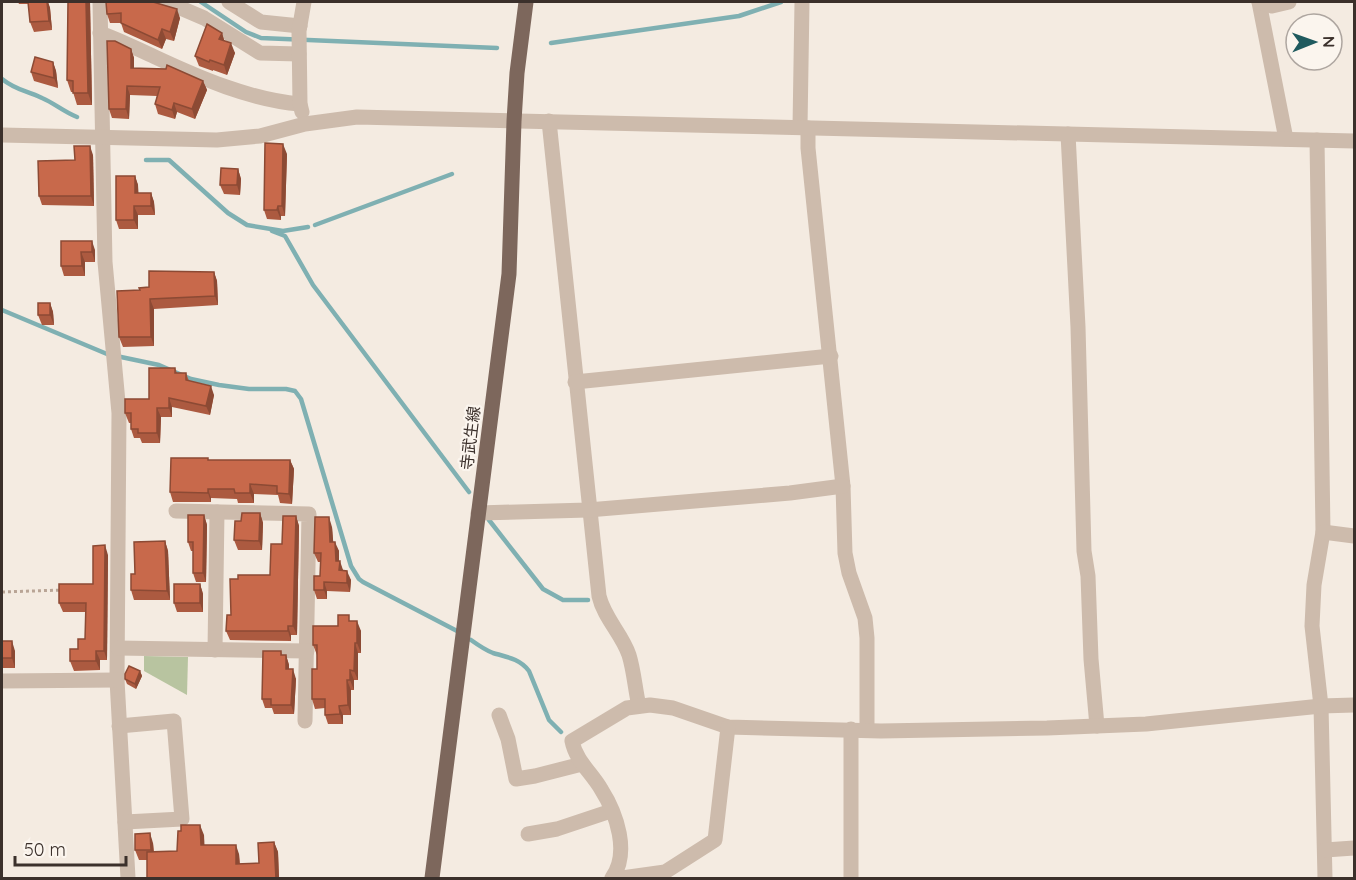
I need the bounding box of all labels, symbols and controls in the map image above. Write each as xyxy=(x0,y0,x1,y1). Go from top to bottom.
north arrow xyxy=(1284,12,1344,72)
text: N xyxy=(1319,36,1339,48)
street label: 寺武生線 xyxy=(456,405,484,471)
scale bar xyxy=(15,829,126,867)
text: 50 m xyxy=(24,838,66,861)

